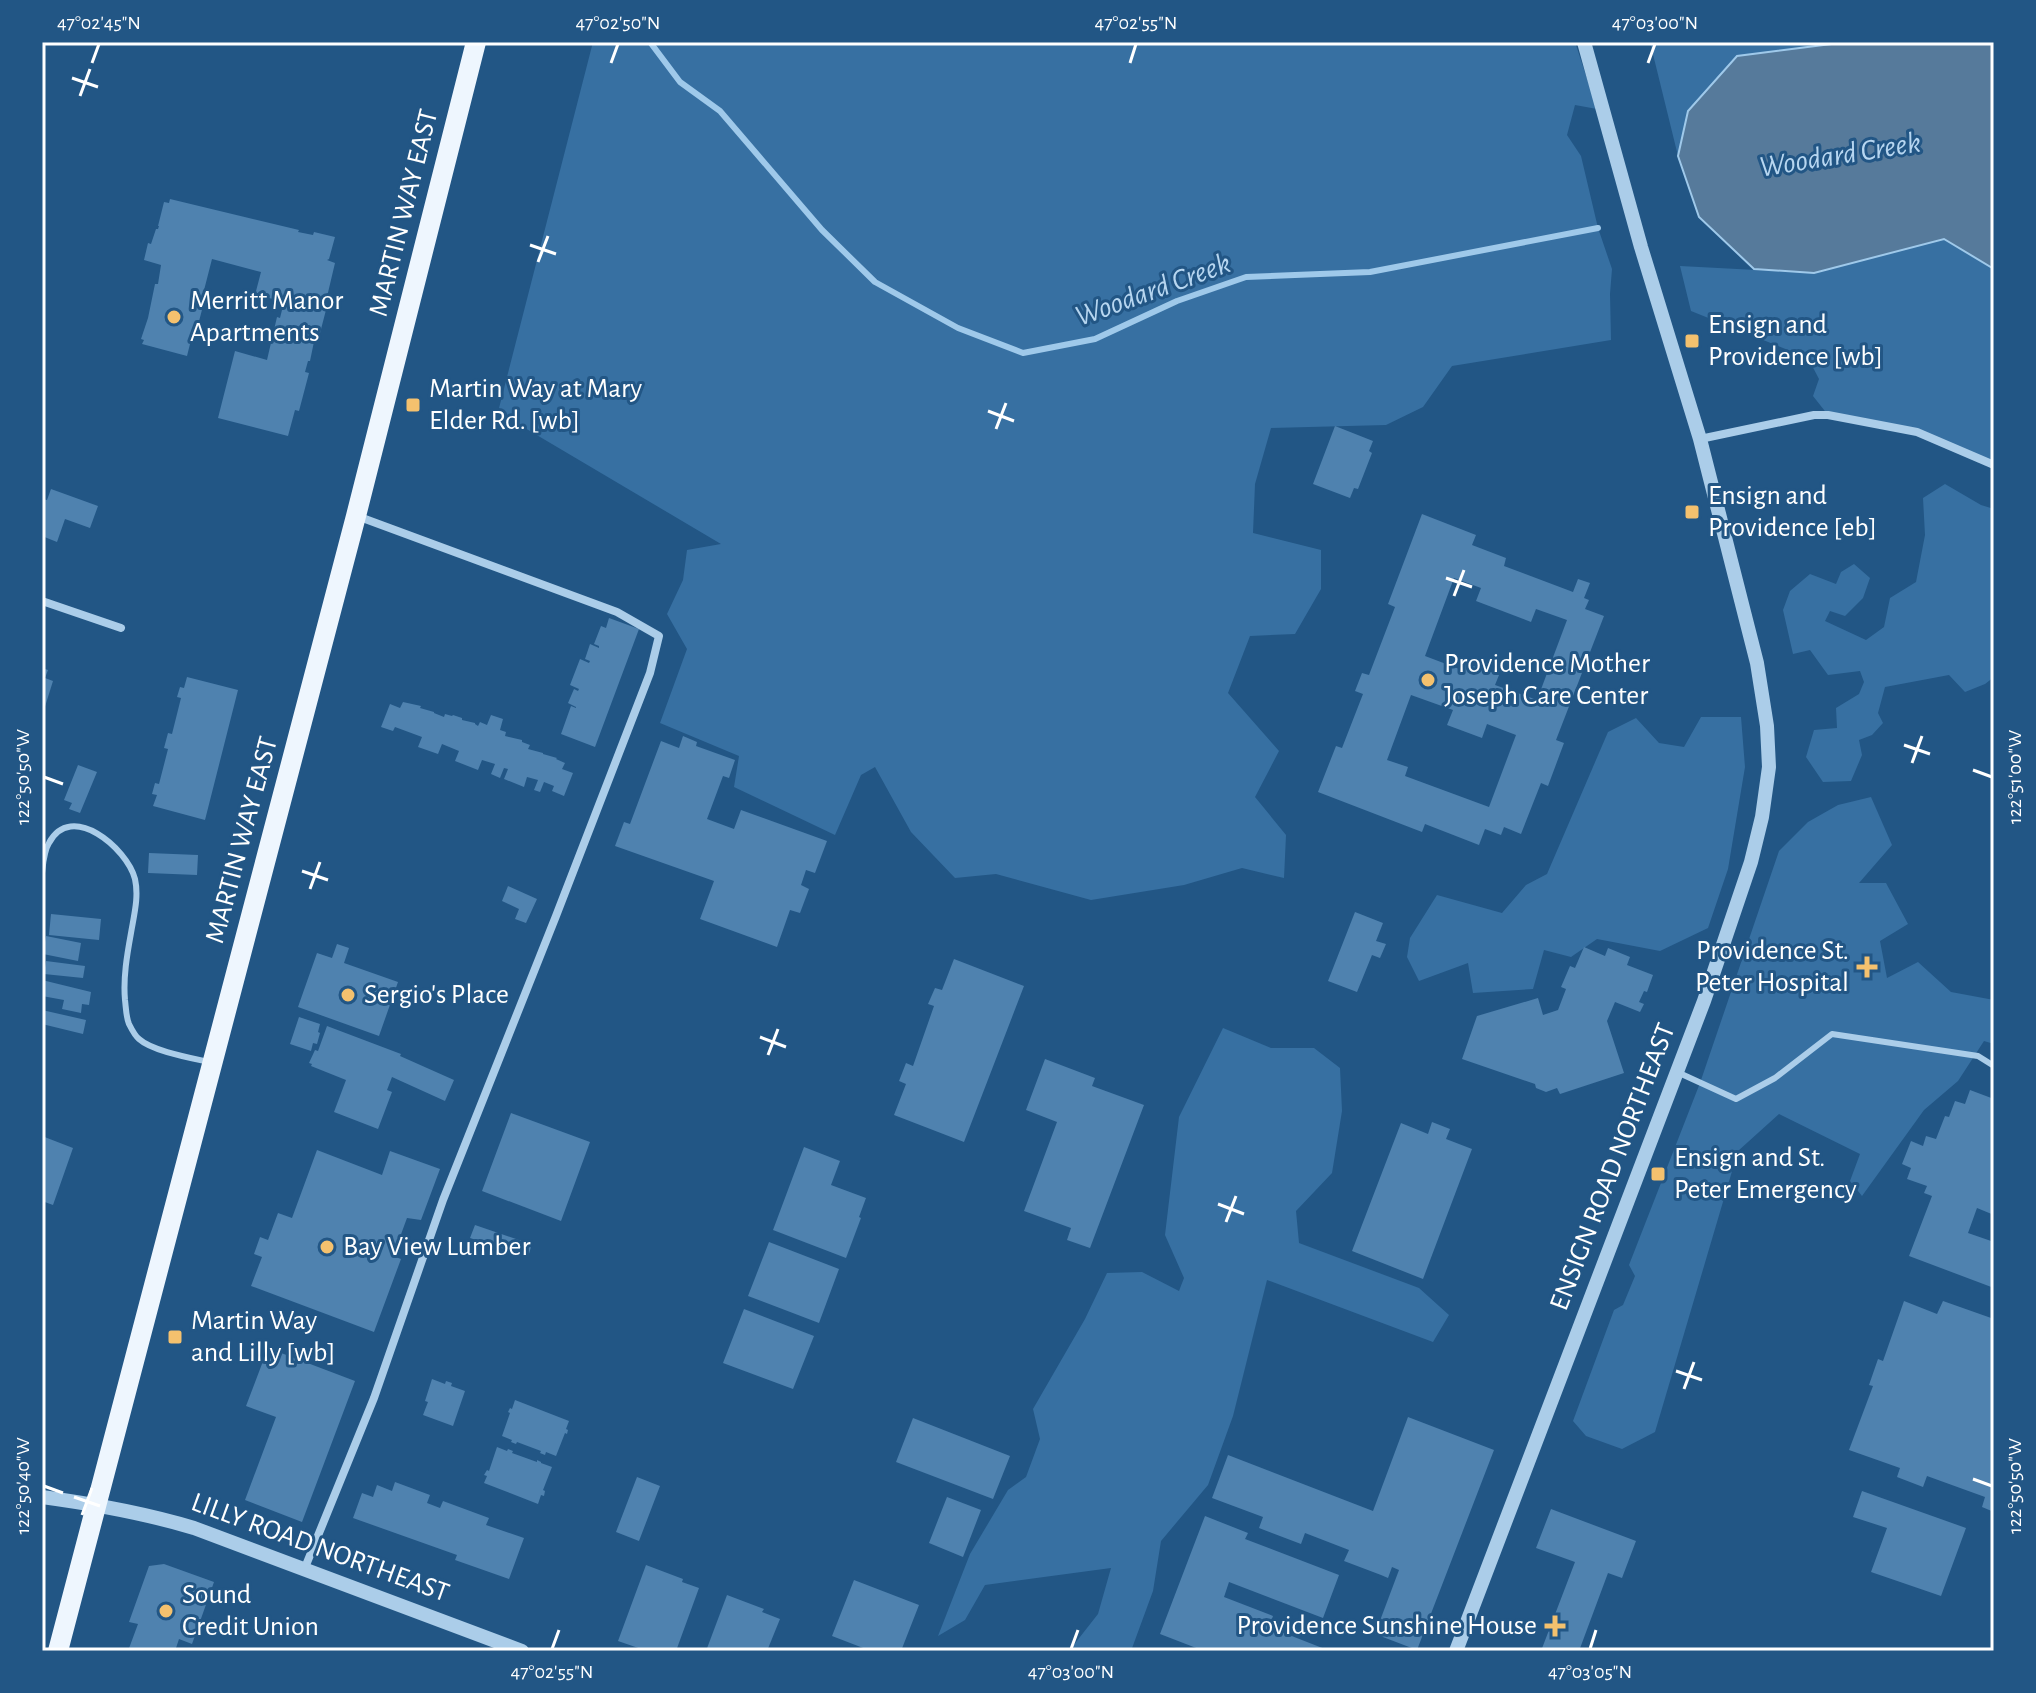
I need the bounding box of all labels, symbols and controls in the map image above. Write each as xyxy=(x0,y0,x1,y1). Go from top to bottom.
text: 47°02'45"N xyxy=(57,13,141,33)
text: 47°02'50"N xyxy=(576,13,660,33)
text: 47°02'55"N xyxy=(1095,13,1177,33)
text: 47°03'00"N xyxy=(1612,13,1698,33)
street label: MARTIN WAY EAST xyxy=(365,106,443,320)
water label: Woodard Creek xyxy=(1757,127,1923,183)
water label: Woodard Creek xyxy=(1071,248,1235,332)
place label: Merritt Manor Apartments xyxy=(190,287,343,347)
marker: Merritt Manor Apartments xyxy=(165,308,183,326)
place label: Ensign and Providence [wb] xyxy=(1708,311,1883,371)
marker: Ensign and Providence [wb] xyxy=(1683,332,1701,350)
place label: Martin Way at Mary Elder Rd. [wb] xyxy=(429,375,642,435)
marker: Martin Way at Mary Elder Rd. [wb] xyxy=(404,396,422,414)
place label: Ensign and Providence [eb] xyxy=(1708,482,1877,542)
marker: Ensign and Providence [eb] xyxy=(1683,503,1701,521)
place label: Providence Mother Joseph Care Center xyxy=(1444,650,1650,710)
marker: Providence Mother Joseph Care Center xyxy=(1419,671,1437,689)
text: 122°50'50"W xyxy=(13,729,33,825)
text: 122°51'00"W xyxy=(2005,730,2025,824)
street label: MARTIN WAY EAST xyxy=(201,733,283,946)
place label: Providence St. Peter Hospital xyxy=(1695,937,1849,997)
marker: Providence St. Peter Hospital xyxy=(1856,956,1878,978)
place label: Sergio's Place xyxy=(364,981,509,1009)
marker: Sergio's Place xyxy=(339,986,357,1004)
street label: ENSIGN ROAD NORTHEAST xyxy=(1545,1019,1681,1314)
place label: Ensign and St. Peter Emergency xyxy=(1674,1144,1857,1204)
marker: Ensign and St. Peter Emergency xyxy=(1649,1165,1667,1183)
place label: Bay View Lumber xyxy=(343,1233,531,1261)
marker: Bay View Lumber xyxy=(318,1238,336,1256)
place label: Martin Way and Lilly [wb] xyxy=(191,1307,335,1367)
marker: Martin Way and Lilly [wb] xyxy=(166,1328,184,1346)
text: 122°50'40"W xyxy=(13,1437,33,1535)
text: 122°50'50"W xyxy=(2005,1438,2025,1534)
street label: LILLY ROAD NORTHEAST xyxy=(187,1488,453,1608)
place label: Sound Credit Union xyxy=(182,1581,319,1641)
marker: Sound Credit Union xyxy=(157,1602,175,1620)
place label: Providence Sunshine House xyxy=(1236,1612,1537,1640)
marker: Providence Sunshine House xyxy=(1544,1615,1566,1637)
text: 47°02'55"N xyxy=(511,1662,593,1682)
text: 47°03'00"N xyxy=(1028,1662,1114,1682)
text: 47°03'05"N xyxy=(1548,1662,1632,1682)

